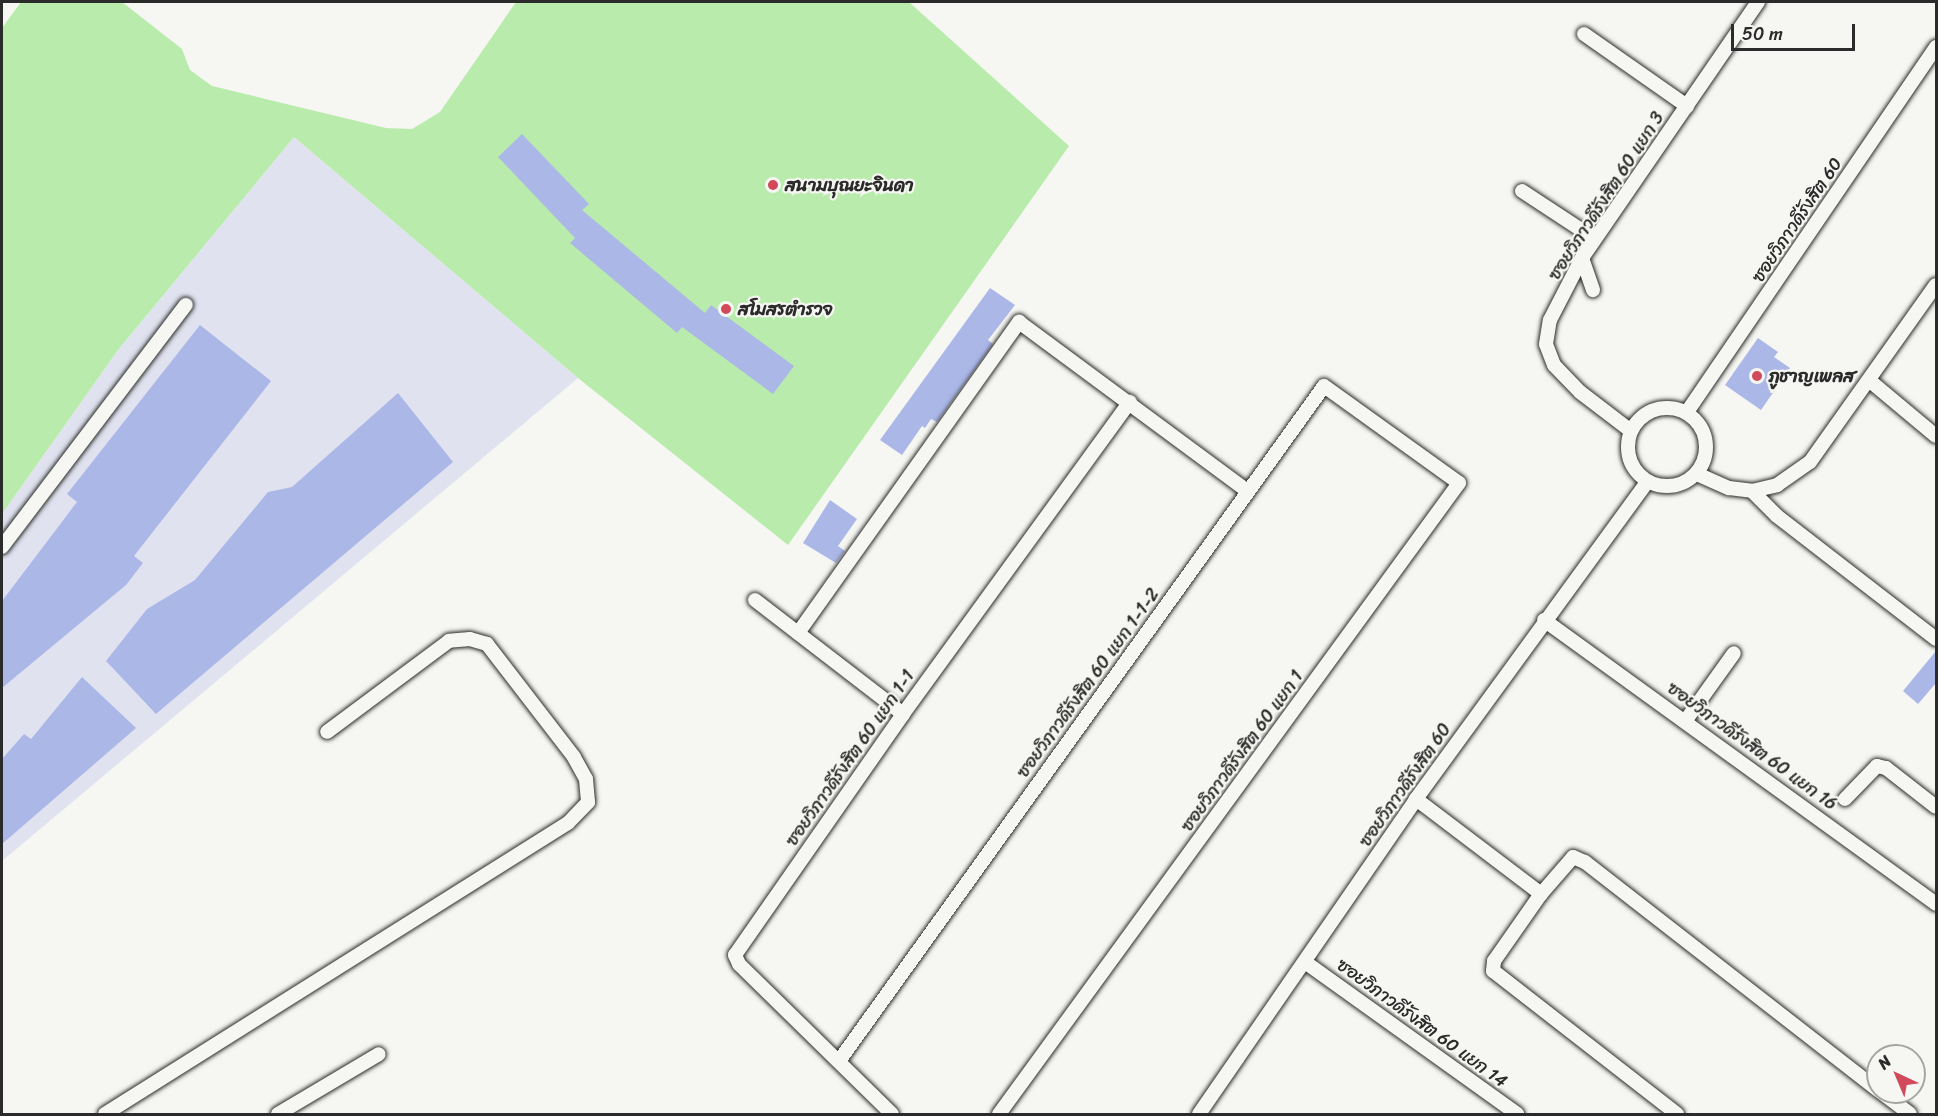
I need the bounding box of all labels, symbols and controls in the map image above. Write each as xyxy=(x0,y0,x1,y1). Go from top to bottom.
scale bar xyxy=(1734,12,1858,50)
text: 50 m xyxy=(1742,18,1783,50)
street label: ซอยวิภาวดีรังสิต 60 แยก 3 xyxy=(1543,108,1669,284)
street label: ซอยวิภาวดีรังสิต 60 xyxy=(1747,153,1847,287)
place label: สนามบุณยะจินดา xyxy=(785,174,914,196)
marker: สนามบุณยะจินดา xyxy=(766,178,780,192)
place label: สโมสรตำรวจ xyxy=(738,298,833,320)
marker: สโมสรตำรวจ xyxy=(719,302,733,316)
place label: ภูชาญเพลส xyxy=(1769,365,1854,387)
marker: ภูชาญเพลส xyxy=(1750,369,1764,383)
street label: ซอยวิภาวดีรังสิต 60 แยก 1-1-2 xyxy=(1012,584,1164,782)
street label: ซอยวิภาวดีรังสิต 60 แยก 1-1 xyxy=(781,666,919,850)
street label: ซอยวิภาวดีรังสิต 60 แยก 1 xyxy=(1176,666,1308,836)
street label: ซอยวิภาวดีรังสิต 60 แยก 16 xyxy=(1663,677,1841,815)
street label: ซอยวิภาวดีรังสิต 60 xyxy=(1354,719,1456,851)
street label: ซอยวิภาวดีรังสิต 60 แยก 14 xyxy=(1333,954,1511,1092)
north arrow xyxy=(1866,1044,1926,1104)
text: N xyxy=(1870,1048,1899,1076)

